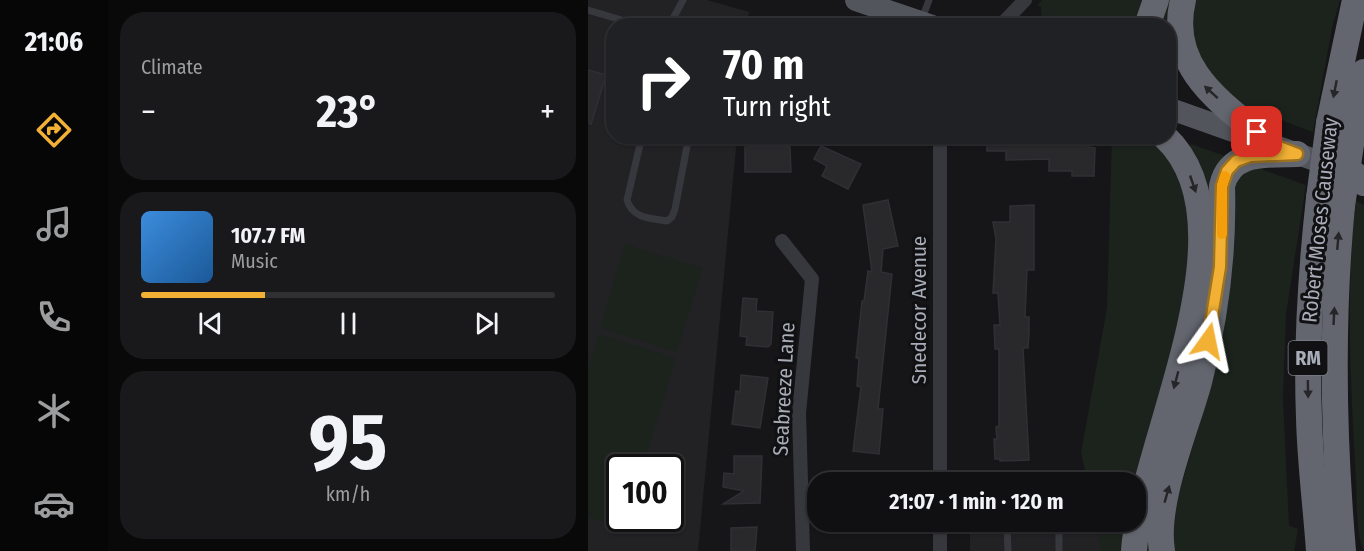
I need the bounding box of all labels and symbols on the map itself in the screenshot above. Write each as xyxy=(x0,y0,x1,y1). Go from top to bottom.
one-way arrow xyxy=(1330,79,1339,98)
one-way arrow xyxy=(1204,86,1219,99)
pin xyxy=(1231,106,1282,157)
street label: Robert Moses Causeway xyxy=(1296,116,1344,324)
one-way arrow xyxy=(1189,175,1199,193)
one-way arrow xyxy=(1334,231,1343,250)
street label: Snedecor Avenue xyxy=(906,236,932,384)
one-way arrow xyxy=(1329,306,1338,325)
position arrow xyxy=(1176,309,1240,373)
street label: Seabreeze Lane xyxy=(768,322,800,456)
road number: RM xyxy=(1288,341,1328,375)
one-way arrow xyxy=(1171,371,1181,389)
one-way arrow xyxy=(1304,379,1313,398)
speed limit sign: 100 xyxy=(606,454,684,532)
one-way arrow xyxy=(1163,484,1172,502)

